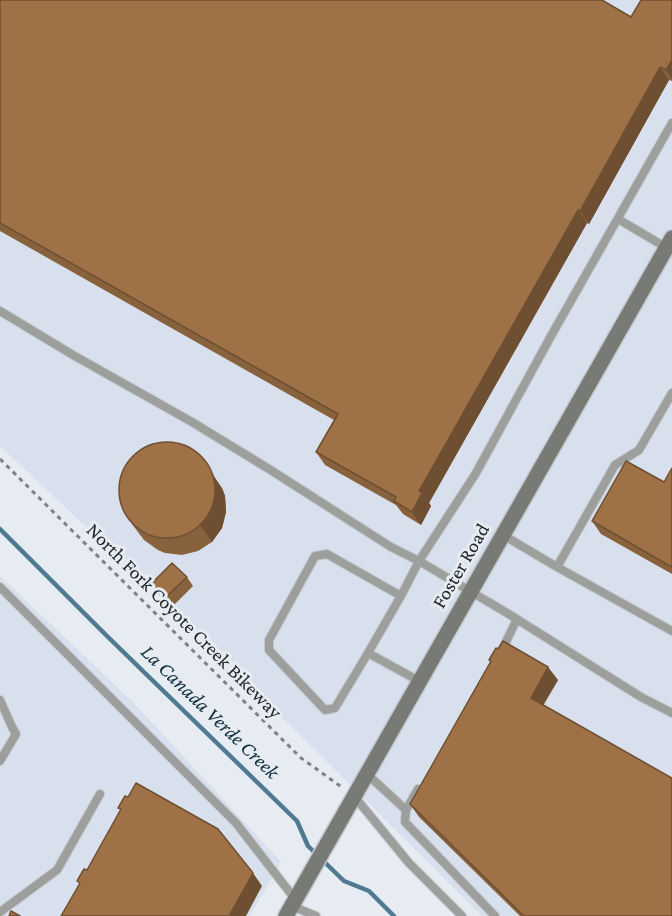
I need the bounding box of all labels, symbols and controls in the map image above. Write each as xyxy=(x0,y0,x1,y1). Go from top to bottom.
street label: North Fork Coyote Creek Bikeway xyxy=(81,518,287,724)
street label: Foster Road xyxy=(427,519,495,613)
water label: La Canada Verde Creek xyxy=(136,639,284,785)

